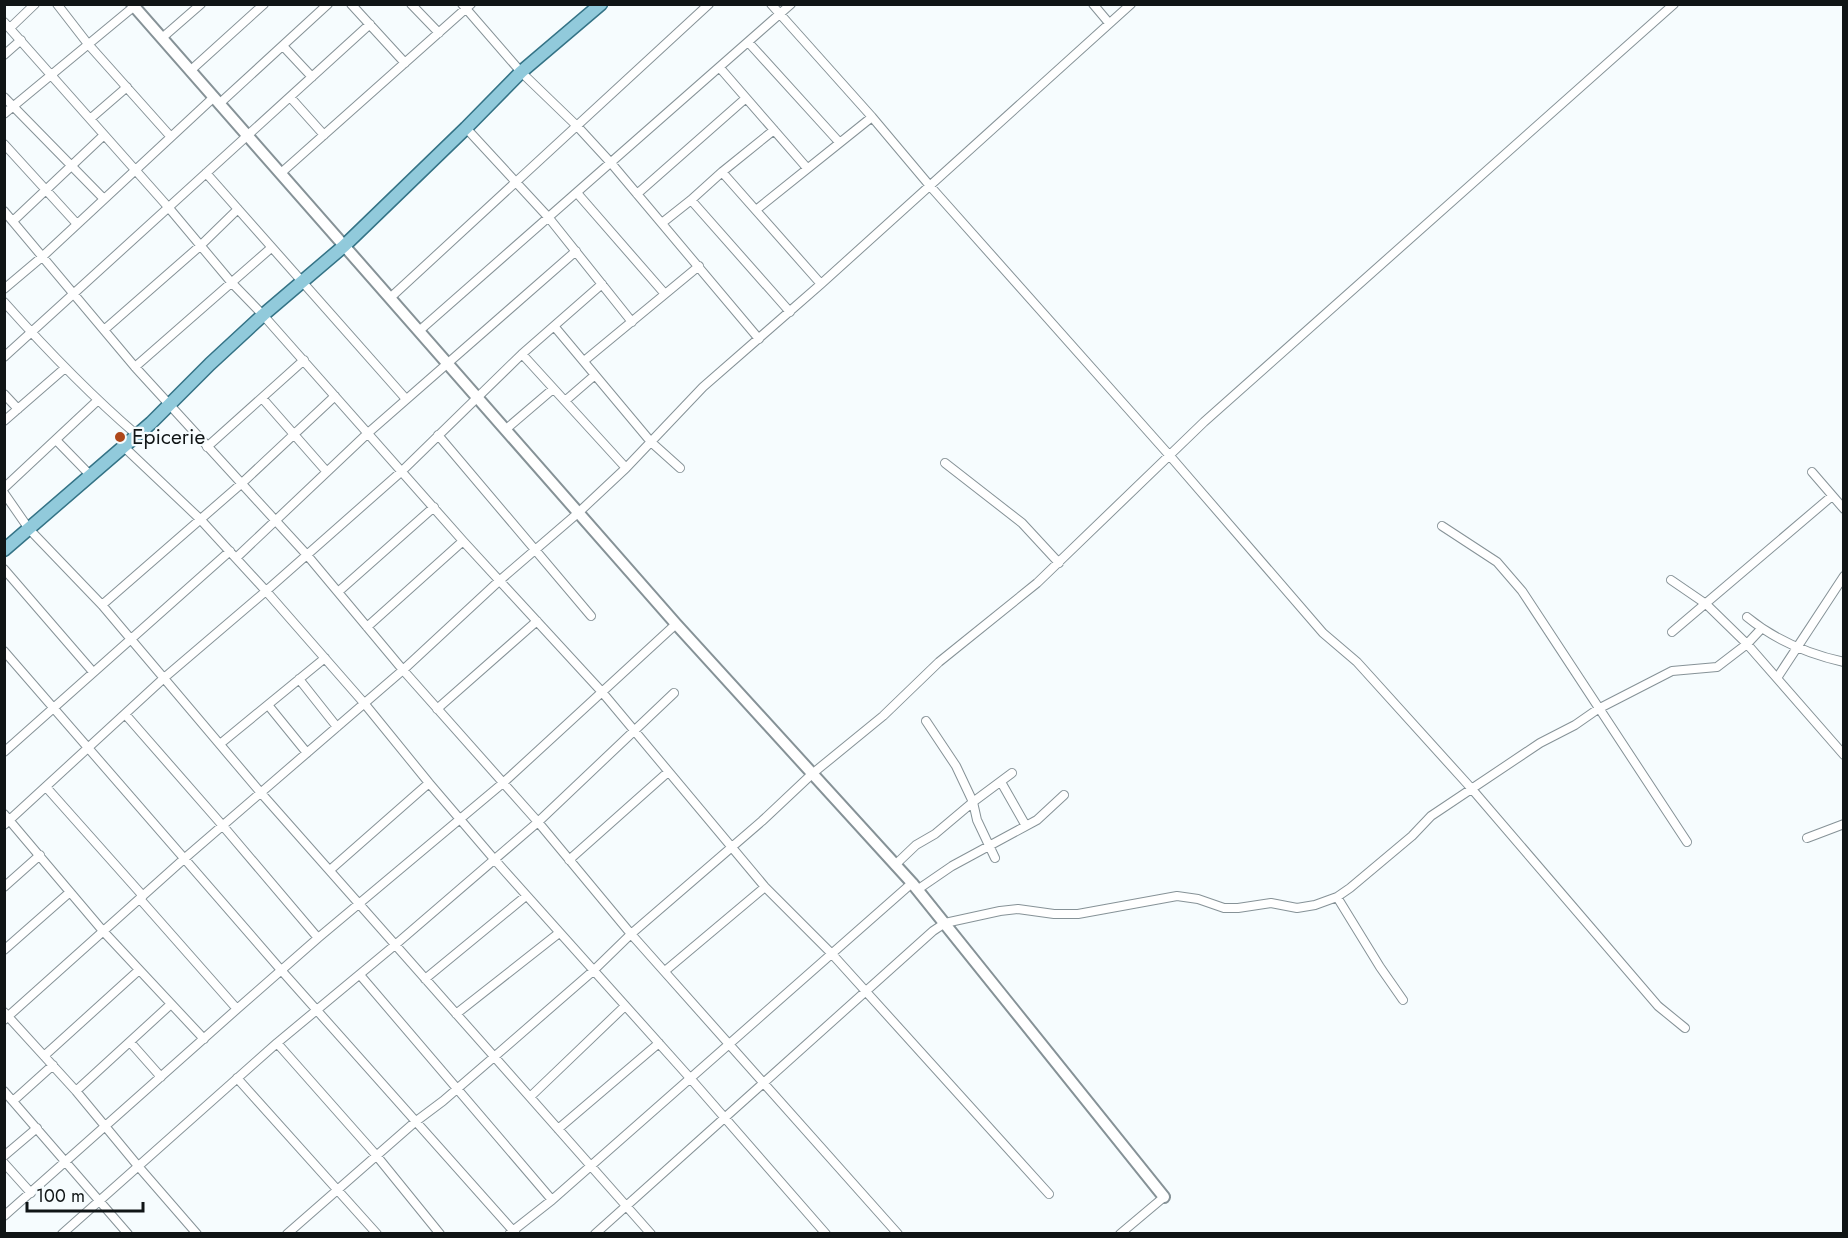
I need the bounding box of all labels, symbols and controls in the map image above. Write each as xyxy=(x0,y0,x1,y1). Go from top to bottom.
place label: Epicerie xyxy=(132,422,205,452)
marker: Epicerie xyxy=(113,430,127,444)
scale bar xyxy=(27,1175,142,1213)
text: 100 m xyxy=(36,1183,85,1209)

